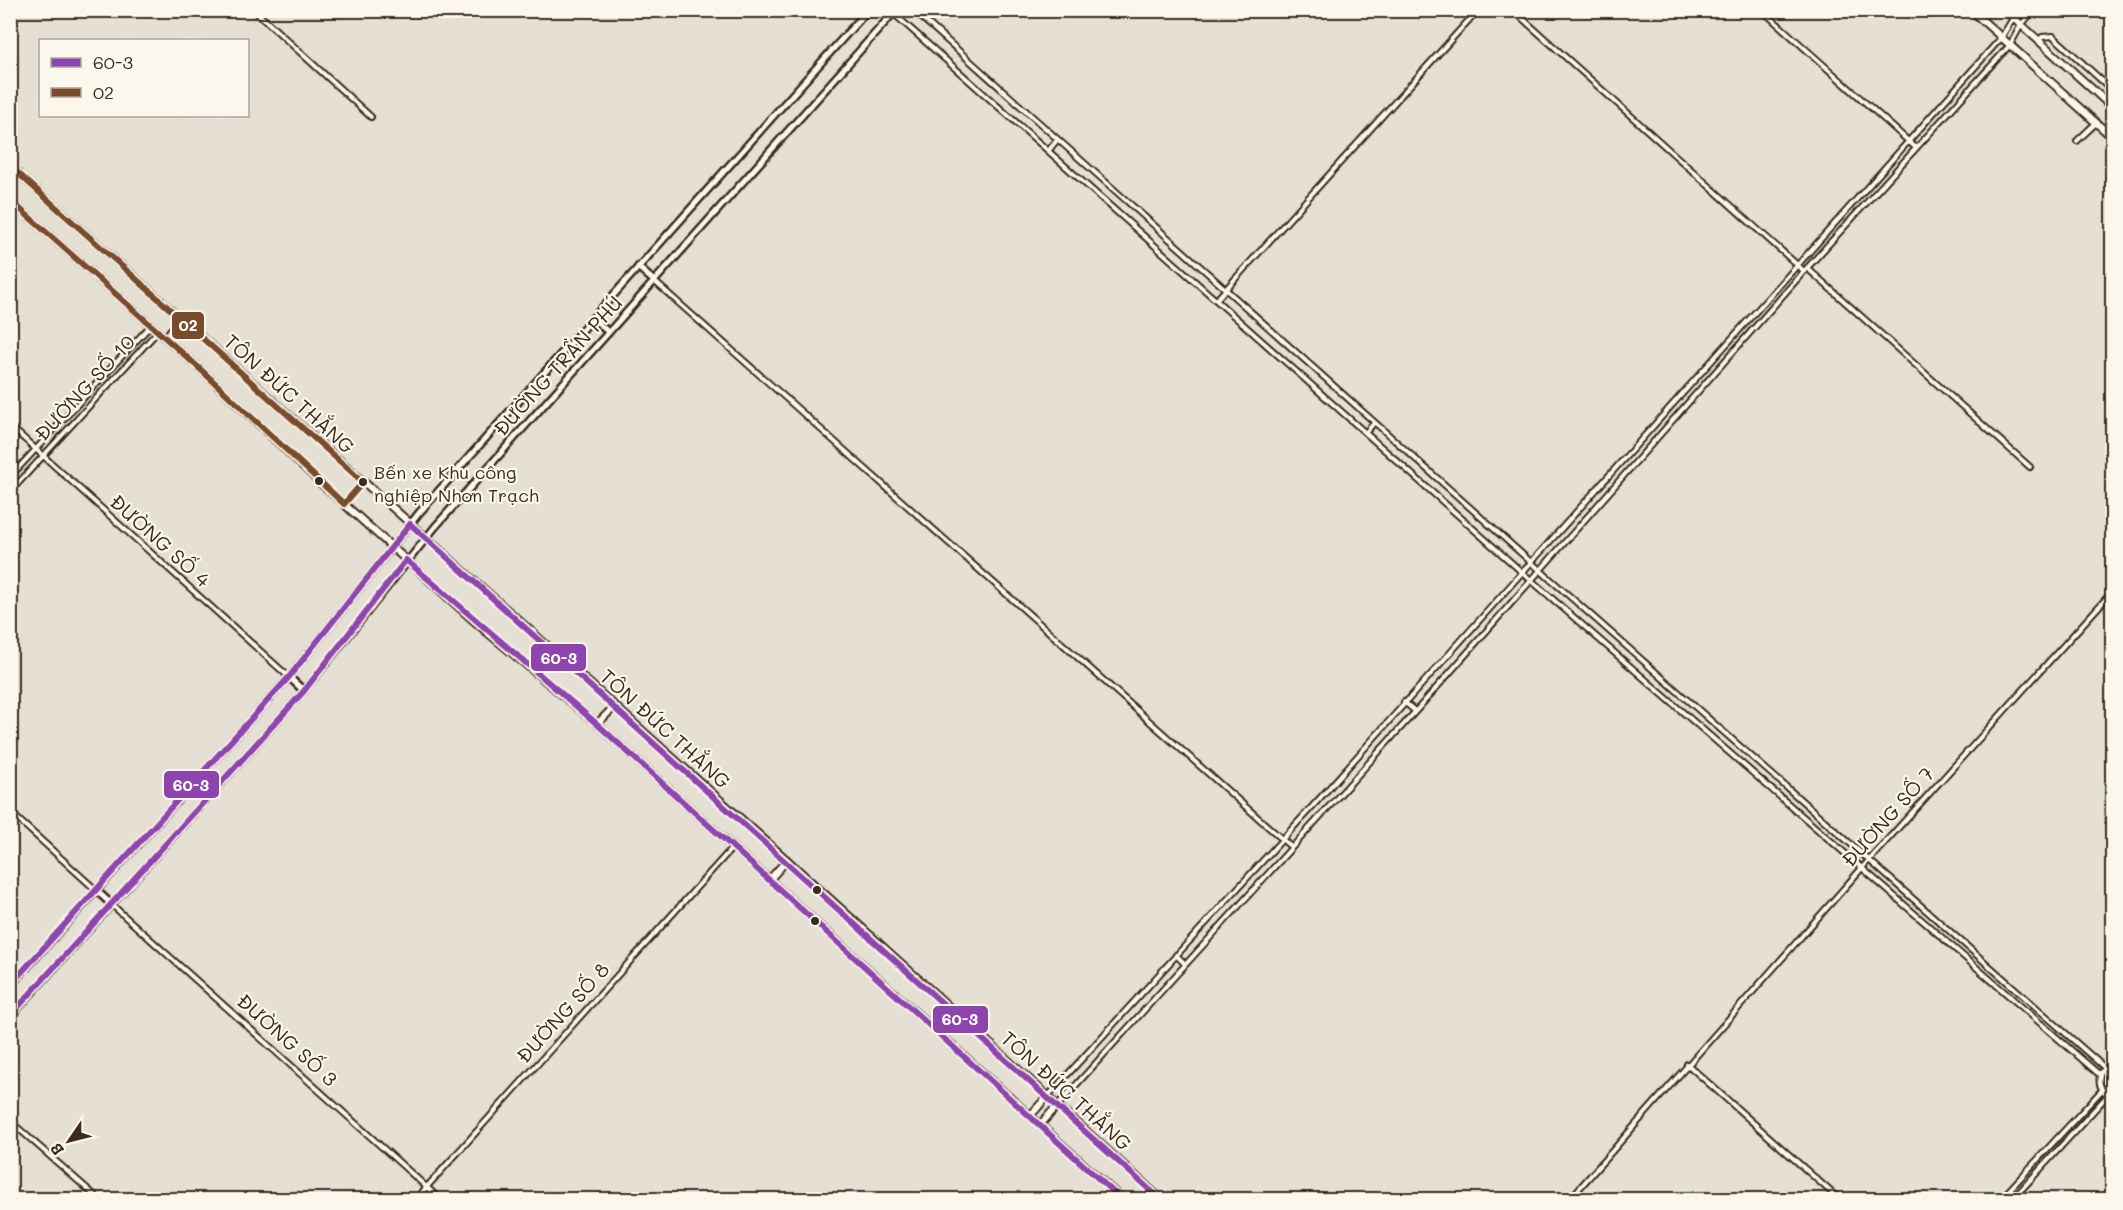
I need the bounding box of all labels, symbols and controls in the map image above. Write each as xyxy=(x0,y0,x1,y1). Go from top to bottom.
legend xyxy=(39,39,249,117)
text: 60-3 xyxy=(93,50,133,74)
text: 02 xyxy=(93,80,114,104)
street label: ĐƯỜNG TRẦN PHÚ xyxy=(487,290,627,441)
line badge: 02 xyxy=(171,311,205,340)
text: 02 xyxy=(178,314,198,335)
street label: TÔN ĐỨC THẮNG xyxy=(219,328,360,459)
street label: ĐƯỜNG SỐ 10 xyxy=(28,329,140,446)
place label: Bến xe Khu công nghiệp Nhơn Trạch xyxy=(374,460,539,507)
unlabelled marker xyxy=(313,475,325,487)
marker: Bến xe Khu công nghiệp Nhơn Trạch xyxy=(357,476,369,488)
street label: ĐƯỜNG SỐ 4 xyxy=(105,488,217,592)
line badge: 60-3 xyxy=(530,643,587,672)
text: 60-3 xyxy=(541,647,578,668)
street label: TÔN ĐỨC THẮNG xyxy=(595,663,736,794)
street label: ĐƯỜNG SỐ 7 xyxy=(1835,761,1939,872)
line badge: 60-3 xyxy=(163,770,220,799)
text: 60-3 xyxy=(173,774,210,795)
unlabelled marker xyxy=(811,884,823,896)
unlabelled marker xyxy=(809,915,821,927)
street label: ĐƯỜNG SỐ 8 xyxy=(510,956,614,1068)
street label: ĐƯỜNG SỐ 3 xyxy=(232,987,343,1091)
line badge: 60-3 xyxy=(932,1005,989,1034)
text: 60-3 xyxy=(942,1008,979,1029)
street label: TÔN ĐỨC THẮNG xyxy=(996,1025,1137,1156)
north arrow xyxy=(39,1111,99,1171)
text: B xyxy=(45,1139,68,1160)

